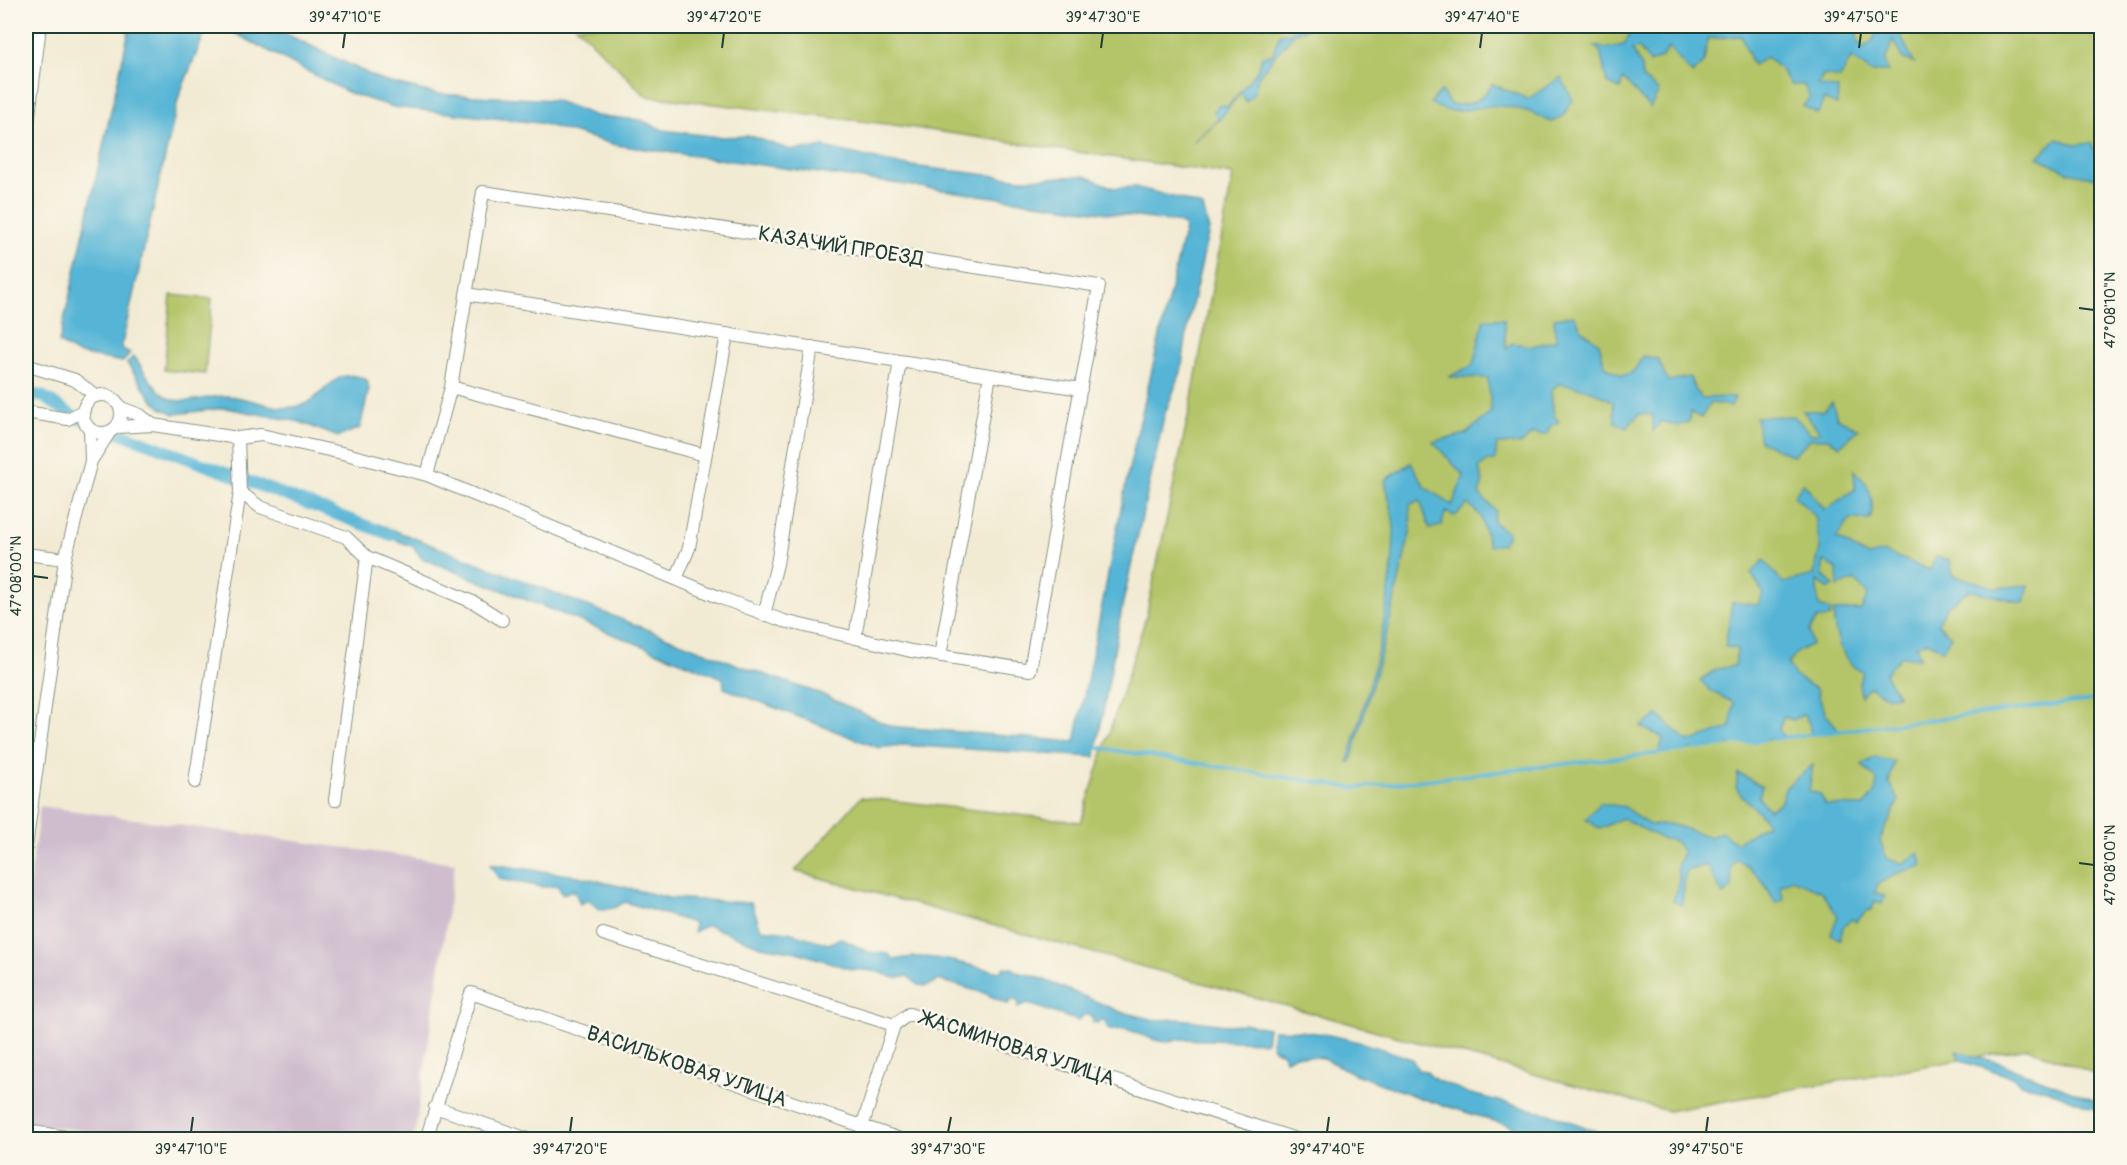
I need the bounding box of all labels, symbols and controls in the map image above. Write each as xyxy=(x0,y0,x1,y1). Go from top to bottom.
text: 39°47'10"E xyxy=(309,8,381,27)
text: 39°47'20"E xyxy=(687,8,762,27)
text: 39°47'30"E xyxy=(1066,8,1141,27)
text: 39°47'40"E xyxy=(1444,8,1520,27)
text: 39°47'50"E xyxy=(1824,8,1898,27)
street label: КАЗАЧИЙ ПРОЕЗД xyxy=(756,220,926,273)
text: 47°08'10"N xyxy=(2101,272,2120,348)
text: 47°08'00"N xyxy=(7,536,26,616)
text: 47°08'00"N xyxy=(2101,825,2120,905)
street label: ЖАСМИНОВАЯ УЛИЦА xyxy=(915,1003,1118,1093)
street label: ВАСИЛЬКОВАЯ УЛИЦА xyxy=(583,1019,791,1113)
text: 39°47'10"E xyxy=(155,1140,227,1159)
text: 39°47'20"E xyxy=(533,1140,608,1159)
text: 39°47'30"E xyxy=(911,1140,986,1159)
text: 39°47'40"E xyxy=(1289,1140,1365,1159)
text: 39°47'50"E xyxy=(1669,1140,1743,1159)

